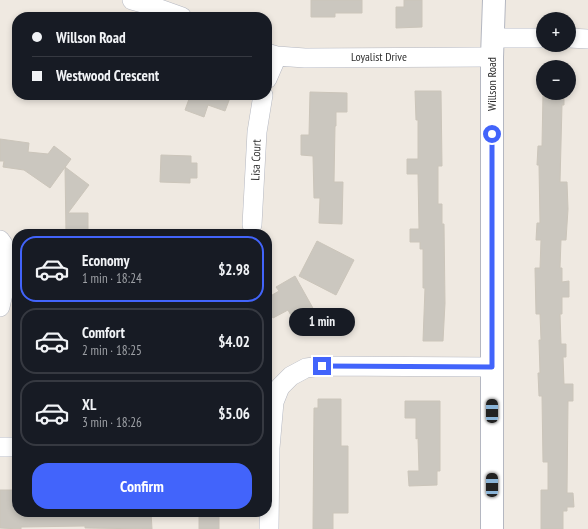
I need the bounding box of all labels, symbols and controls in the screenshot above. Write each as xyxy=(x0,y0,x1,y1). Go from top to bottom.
map controls xyxy=(536,12,576,100)
button: + xyxy=(536,12,576,52)
text: Willson Road xyxy=(56,28,126,47)
street label: Loyalist Drive xyxy=(351,49,407,64)
street label: Willson Road xyxy=(484,57,499,111)
button: − xyxy=(536,60,576,100)
text: Westwood Crescent xyxy=(56,66,159,85)
route start xyxy=(483,125,501,143)
street label: Lisa Court xyxy=(247,138,264,181)
icon: car xyxy=(34,251,70,287)
text: Economy xyxy=(82,251,130,270)
text: $2.98 xyxy=(218,260,250,279)
text: 1 min · 18:24 xyxy=(82,270,142,287)
callout: 1 min xyxy=(289,308,355,336)
text: 1 min xyxy=(309,313,335,330)
icon: car xyxy=(34,323,70,359)
text: Comfort xyxy=(82,323,125,342)
text: $4.02 xyxy=(218,332,250,351)
text: 2 min · 18:25 xyxy=(82,342,142,359)
route end xyxy=(313,357,331,375)
icon: car xyxy=(34,395,70,431)
text: XL xyxy=(82,395,96,414)
car xyxy=(486,399,498,423)
text: $5.06 xyxy=(218,404,250,423)
text: 3 min · 18:26 xyxy=(82,414,142,431)
button: Confirm xyxy=(32,463,252,509)
car xyxy=(486,473,498,497)

